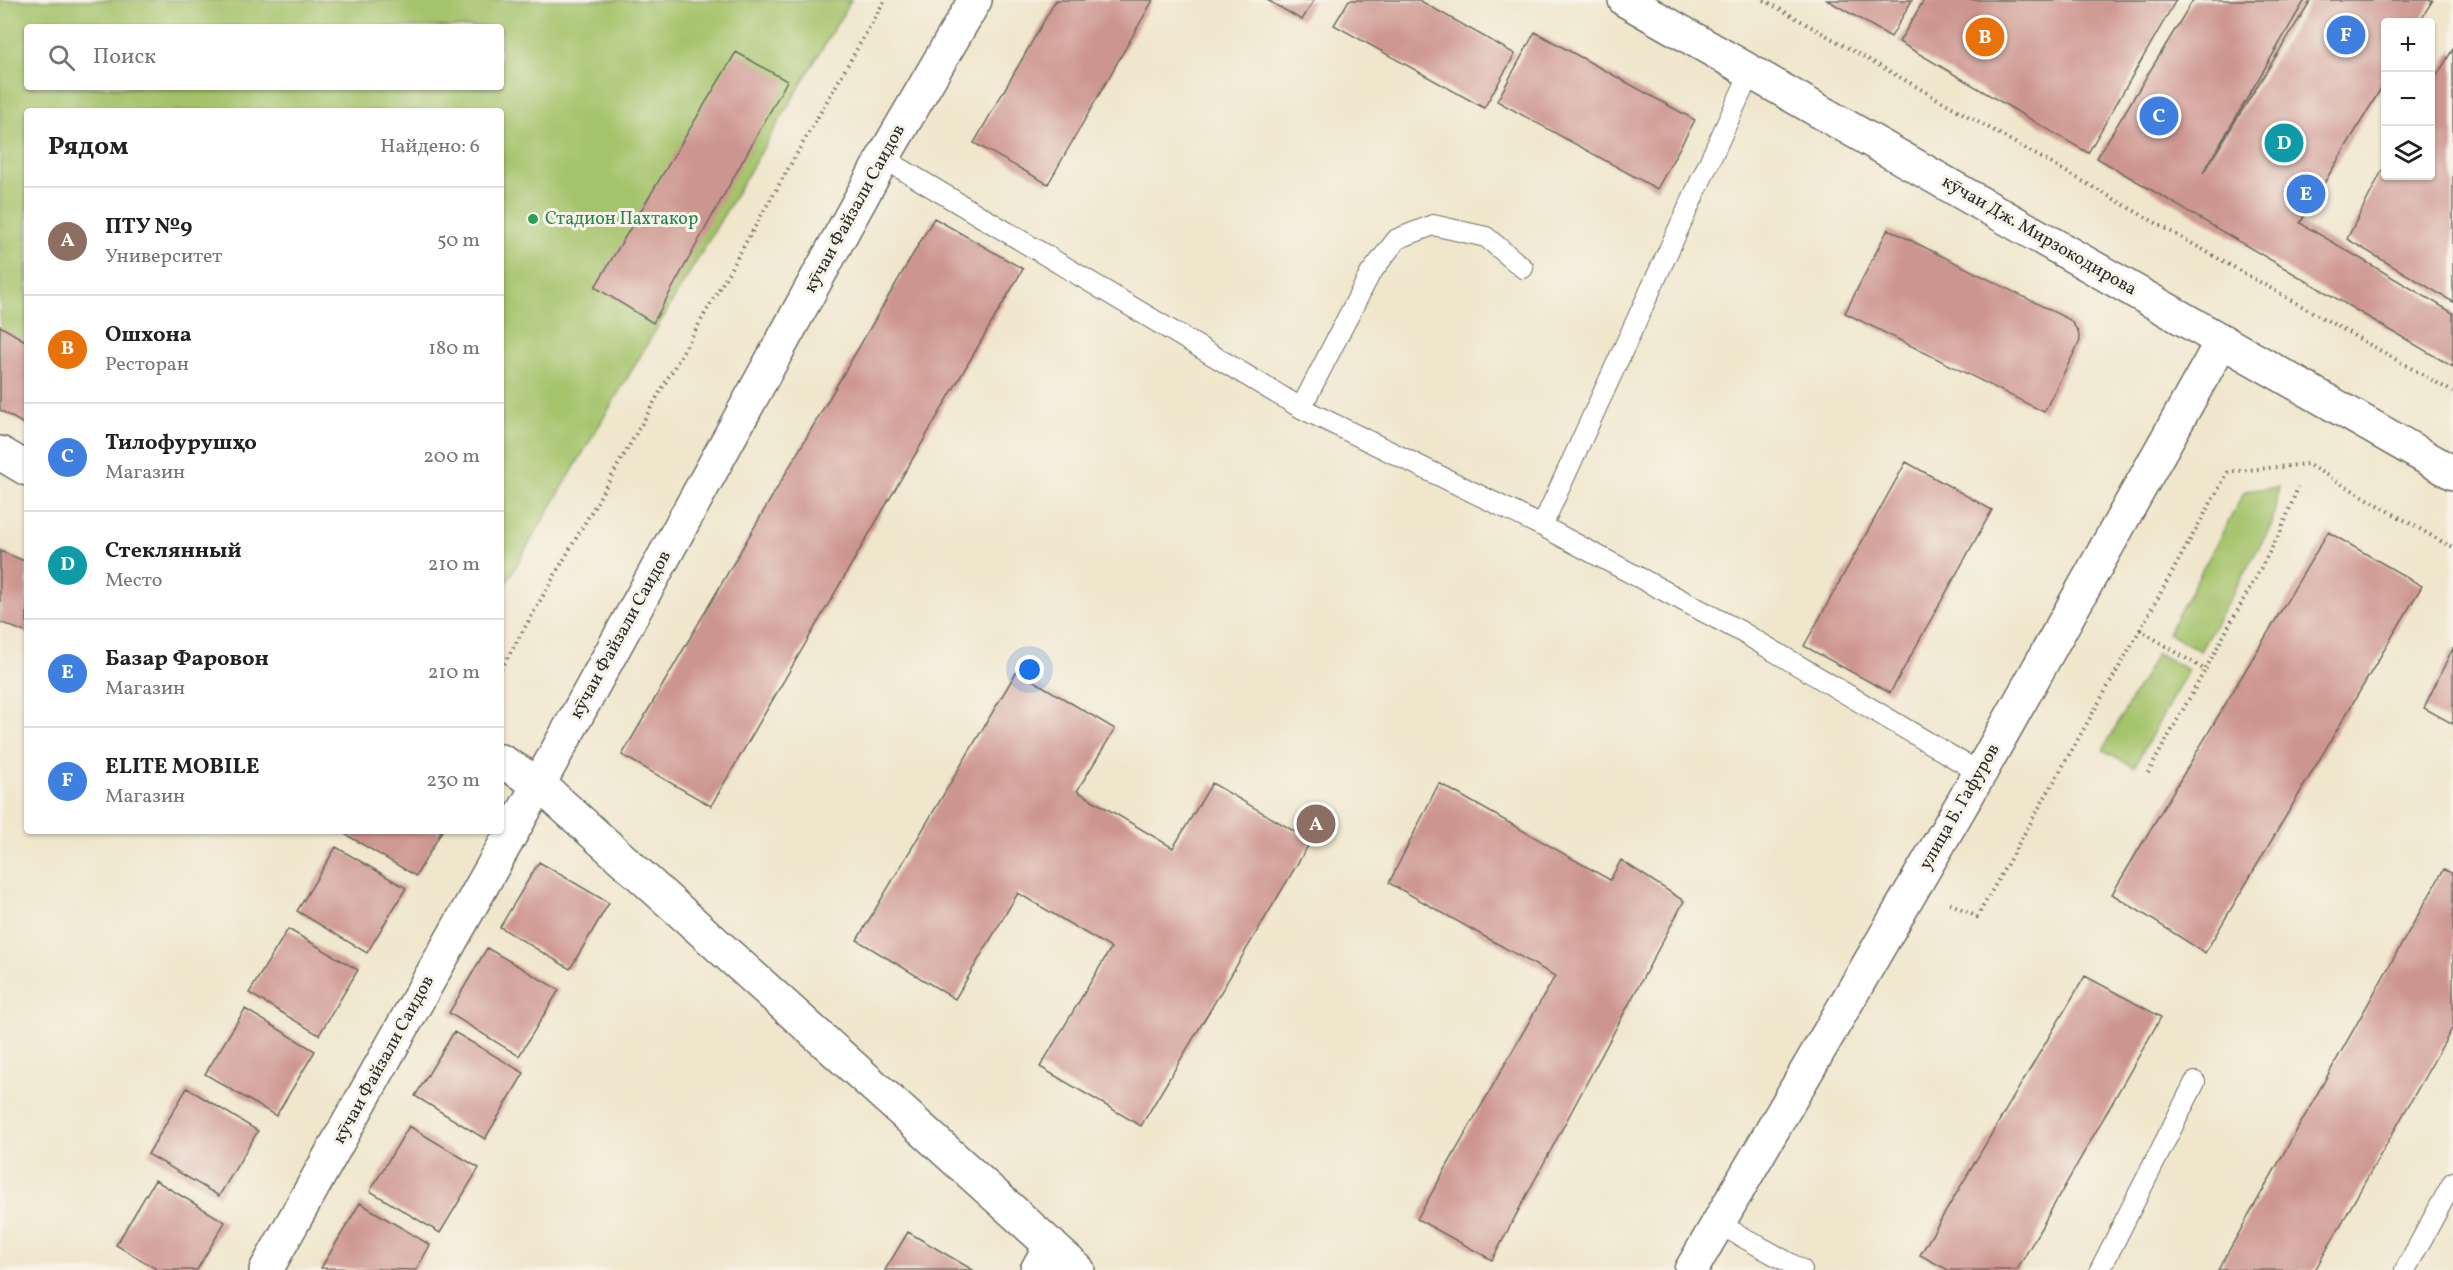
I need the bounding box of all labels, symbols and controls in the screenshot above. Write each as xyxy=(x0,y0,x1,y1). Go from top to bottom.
pin: F xyxy=(2326,12,2366,57)
pin: B xyxy=(1966,15,2004,60)
map controls xyxy=(2381,18,2435,180)
button: + xyxy=(2381,18,2435,72)
search box xyxy=(24,24,504,90)
icon: search xyxy=(45,41,78,74)
text: Поиск xyxy=(93,42,156,73)
button: − xyxy=(2381,72,2435,126)
pin: C xyxy=(2140,94,2178,138)
street label: кӯчаи Файзали Саидов xyxy=(798,120,912,298)
pin: D xyxy=(2264,120,2304,166)
button: layers xyxy=(2381,126,2435,180)
text: Рядом xyxy=(48,129,128,165)
text: Найдено: 6 xyxy=(380,133,480,161)
street label: кӯчаи Дж. Мирзокодирова xyxy=(1937,170,2141,302)
pin: E xyxy=(2286,172,2326,216)
place label: Стадион Пахтакор xyxy=(545,207,698,232)
text: ПТУ №9 xyxy=(105,212,192,243)
marker: Стадион Пахтакор xyxy=(526,212,540,226)
text: A xyxy=(60,227,75,255)
text: 50 m xyxy=(437,227,480,255)
text: Университет xyxy=(105,243,222,271)
text: Ошхона xyxy=(105,320,192,351)
text: B xyxy=(61,335,74,363)
text: 180 m xyxy=(428,335,480,363)
text: Ресторан xyxy=(105,351,189,379)
text: Тилофурушҳо xyxy=(105,428,257,459)
text: C xyxy=(61,443,74,471)
text: 200 m xyxy=(423,443,480,471)
text: Магазин xyxy=(105,459,185,487)
text: Стеклянный xyxy=(105,536,242,567)
street label: кӯчаи Файзали Саидов xyxy=(564,546,678,724)
text: D xyxy=(60,551,75,579)
text: 210 m xyxy=(428,551,480,579)
text: Место xyxy=(105,567,162,595)
text: Базар Фаровон xyxy=(105,644,269,675)
your location xyxy=(1015,655,1044,684)
text: E xyxy=(61,659,74,687)
text: 210 m xyxy=(428,659,480,687)
text: Магазин xyxy=(105,675,185,703)
street label: улица Б. Гафуров xyxy=(1914,739,2006,875)
text: ELITE MOBILE xyxy=(105,752,259,783)
text: F xyxy=(62,767,73,795)
text: 230 m xyxy=(426,767,480,795)
text: Магазин xyxy=(105,783,185,811)
pin: A xyxy=(1296,802,1336,846)
street label: кӯчаи Файзали Саидов xyxy=(327,971,441,1149)

